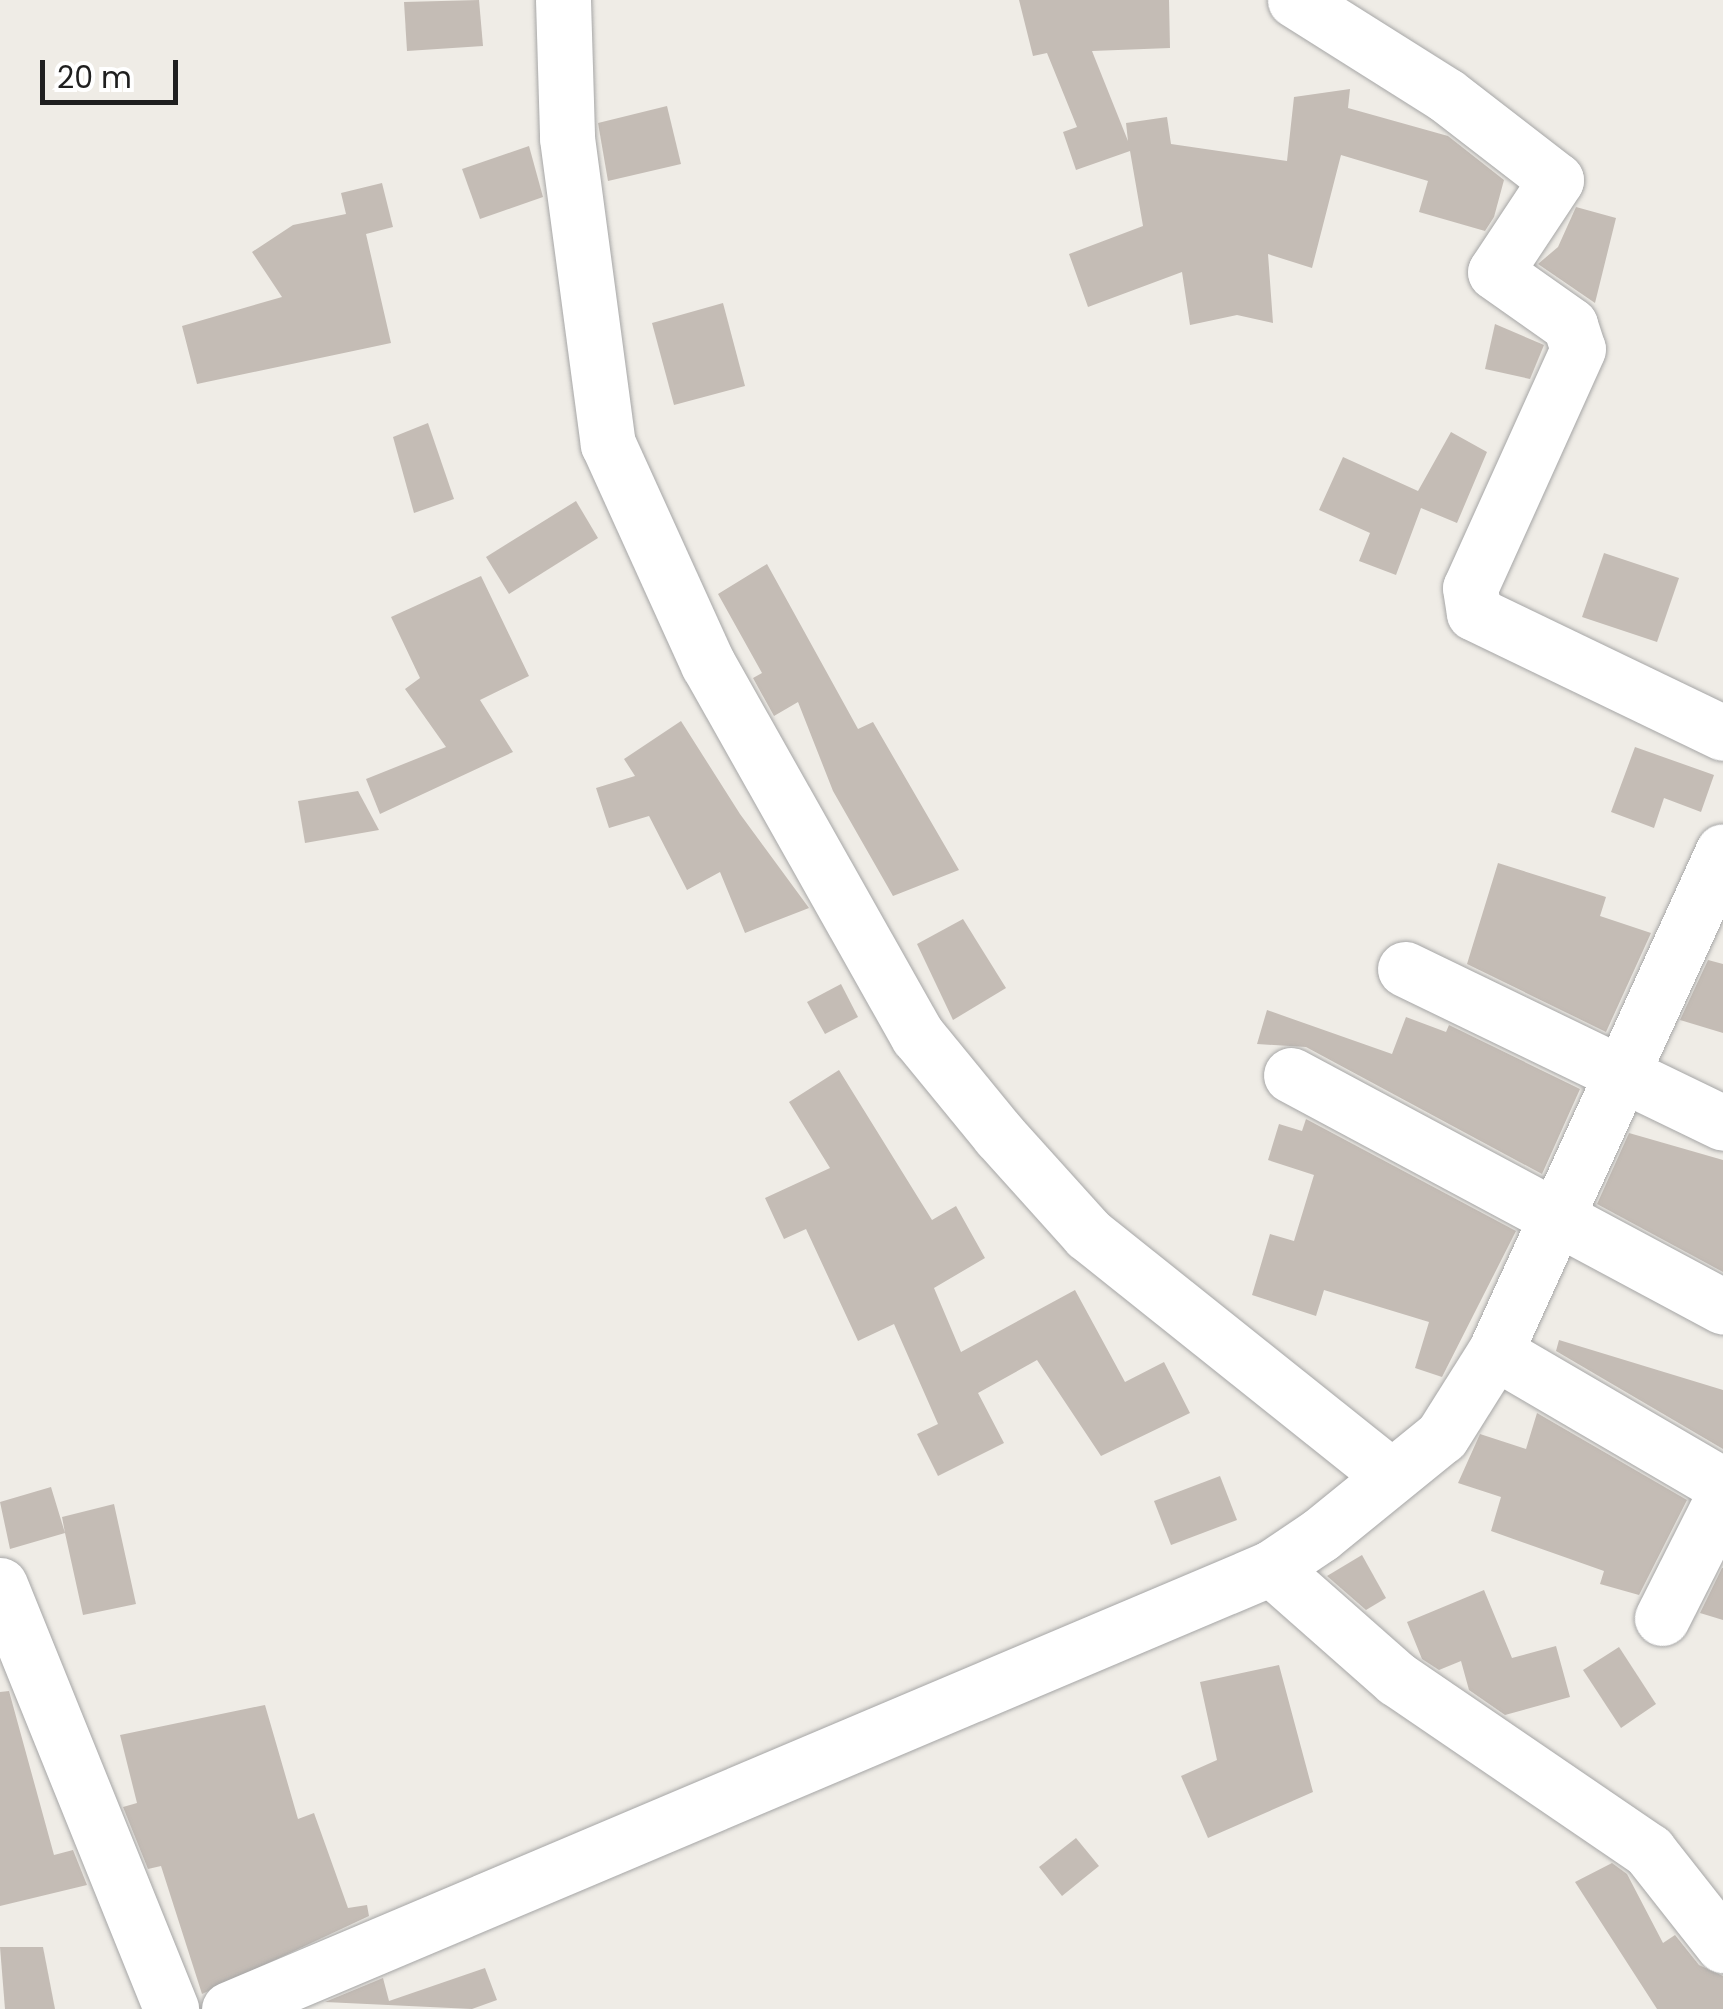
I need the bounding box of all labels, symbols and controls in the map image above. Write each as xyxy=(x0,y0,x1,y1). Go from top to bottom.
scale bar xyxy=(45,40,182,102)
text: 20 m xyxy=(57,56,132,99)

